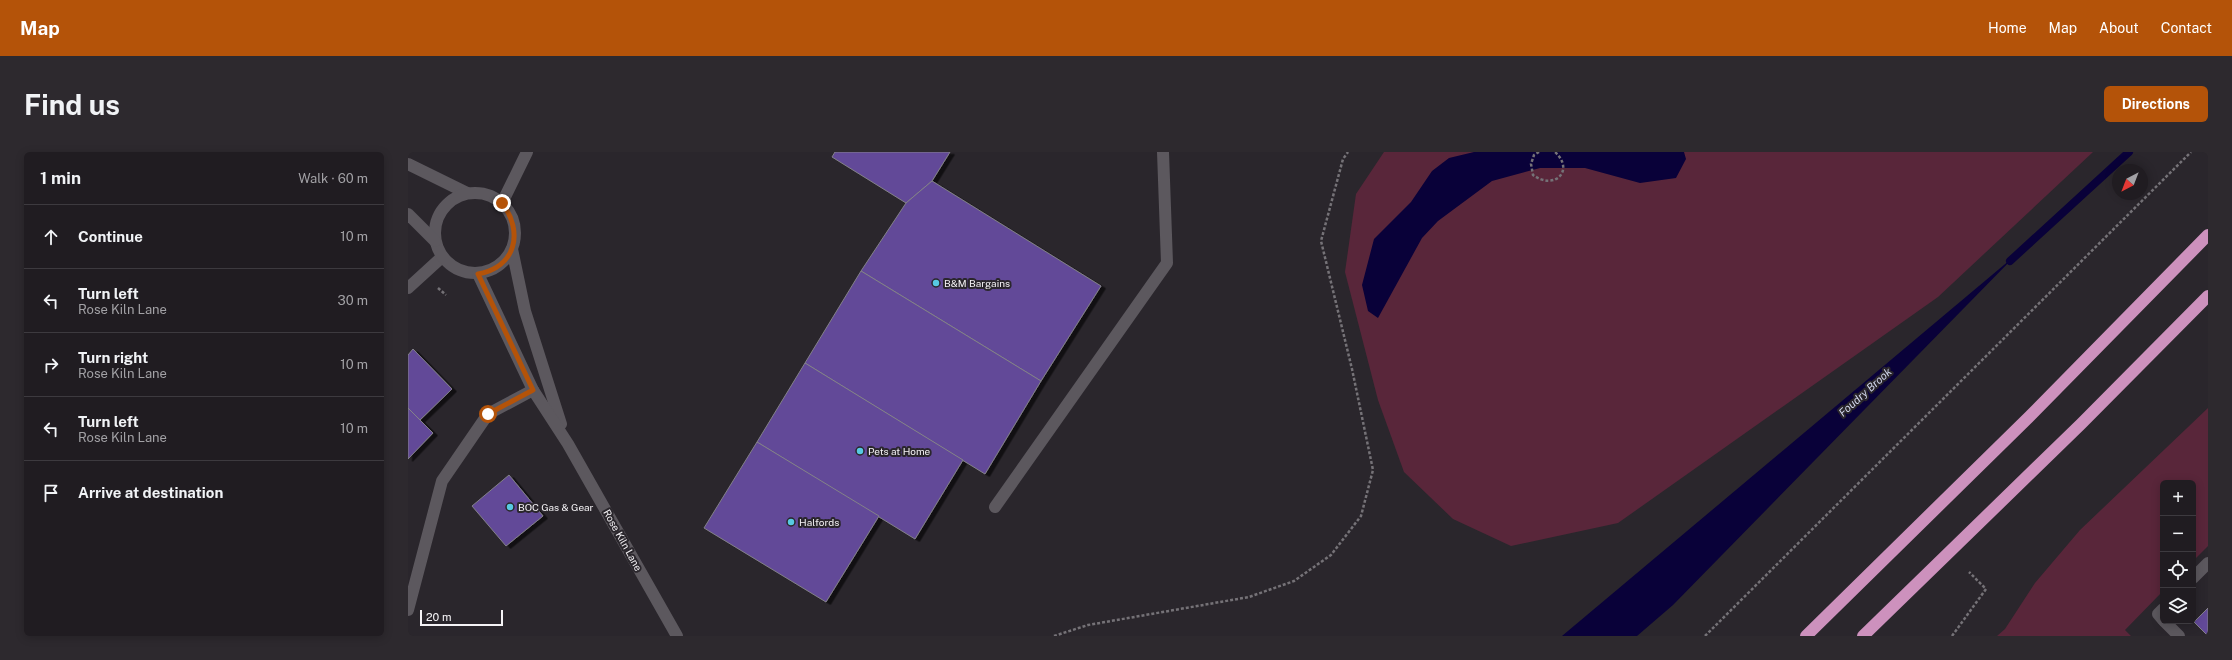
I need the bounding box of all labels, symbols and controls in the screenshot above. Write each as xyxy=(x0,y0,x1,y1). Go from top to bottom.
text: Map xyxy=(20,17,60,39)
text: Home xyxy=(1988,20,2027,36)
text: Map xyxy=(2049,20,2077,36)
text: About xyxy=(2099,20,2139,36)
text: Contact xyxy=(2161,20,2212,36)
button: Directions xyxy=(2104,86,2208,122)
text: Find us xyxy=(24,88,120,121)
north arrow xyxy=(2112,164,2148,200)
text: 1 min xyxy=(40,168,81,188)
text: Walk · 60 m xyxy=(298,171,368,186)
route end xyxy=(493,194,511,212)
icon: ahead xyxy=(40,226,62,248)
text: Continue xyxy=(78,228,143,245)
text: 10 m xyxy=(340,229,368,244)
place label: B&M Bargains xyxy=(944,277,1010,289)
marker: B&M Bargains xyxy=(931,278,941,288)
text: Turn left xyxy=(78,285,139,302)
icon: left xyxy=(40,290,62,312)
text: 30 m xyxy=(338,293,368,308)
text: Rose Kiln Lane xyxy=(78,302,167,317)
text: Turn right xyxy=(78,349,148,366)
icon: right xyxy=(40,354,62,376)
text: 10 m xyxy=(340,357,368,372)
water label: Foudry Brook xyxy=(1836,365,1894,419)
text: Rose Kiln Lane xyxy=(78,366,167,381)
route start xyxy=(479,405,497,423)
text: Turn left xyxy=(78,413,139,430)
icon: left xyxy=(40,418,62,440)
text: 10 m xyxy=(340,421,368,436)
text: Rose Kiln Lane xyxy=(78,430,167,445)
place label: Pets at Home xyxy=(868,445,931,457)
marker: Pets at Home xyxy=(855,446,865,456)
map controls xyxy=(2160,480,2196,624)
button: + xyxy=(2160,480,2196,516)
icon: arrive xyxy=(40,482,62,504)
text: Arrive at destination xyxy=(78,484,223,501)
place label: BOC Gas & Gear xyxy=(518,501,594,513)
marker: BOC Gas & Gear xyxy=(505,502,515,512)
street label: Rose Kiln Lane xyxy=(601,507,645,573)
place label: Halfords xyxy=(799,516,839,528)
button: − xyxy=(2160,516,2196,552)
marker: Halfords xyxy=(786,517,796,527)
button: locate xyxy=(2160,552,2196,588)
button: layers xyxy=(2160,588,2196,624)
scale bar xyxy=(420,608,503,627)
text: 20 m xyxy=(426,611,451,623)

